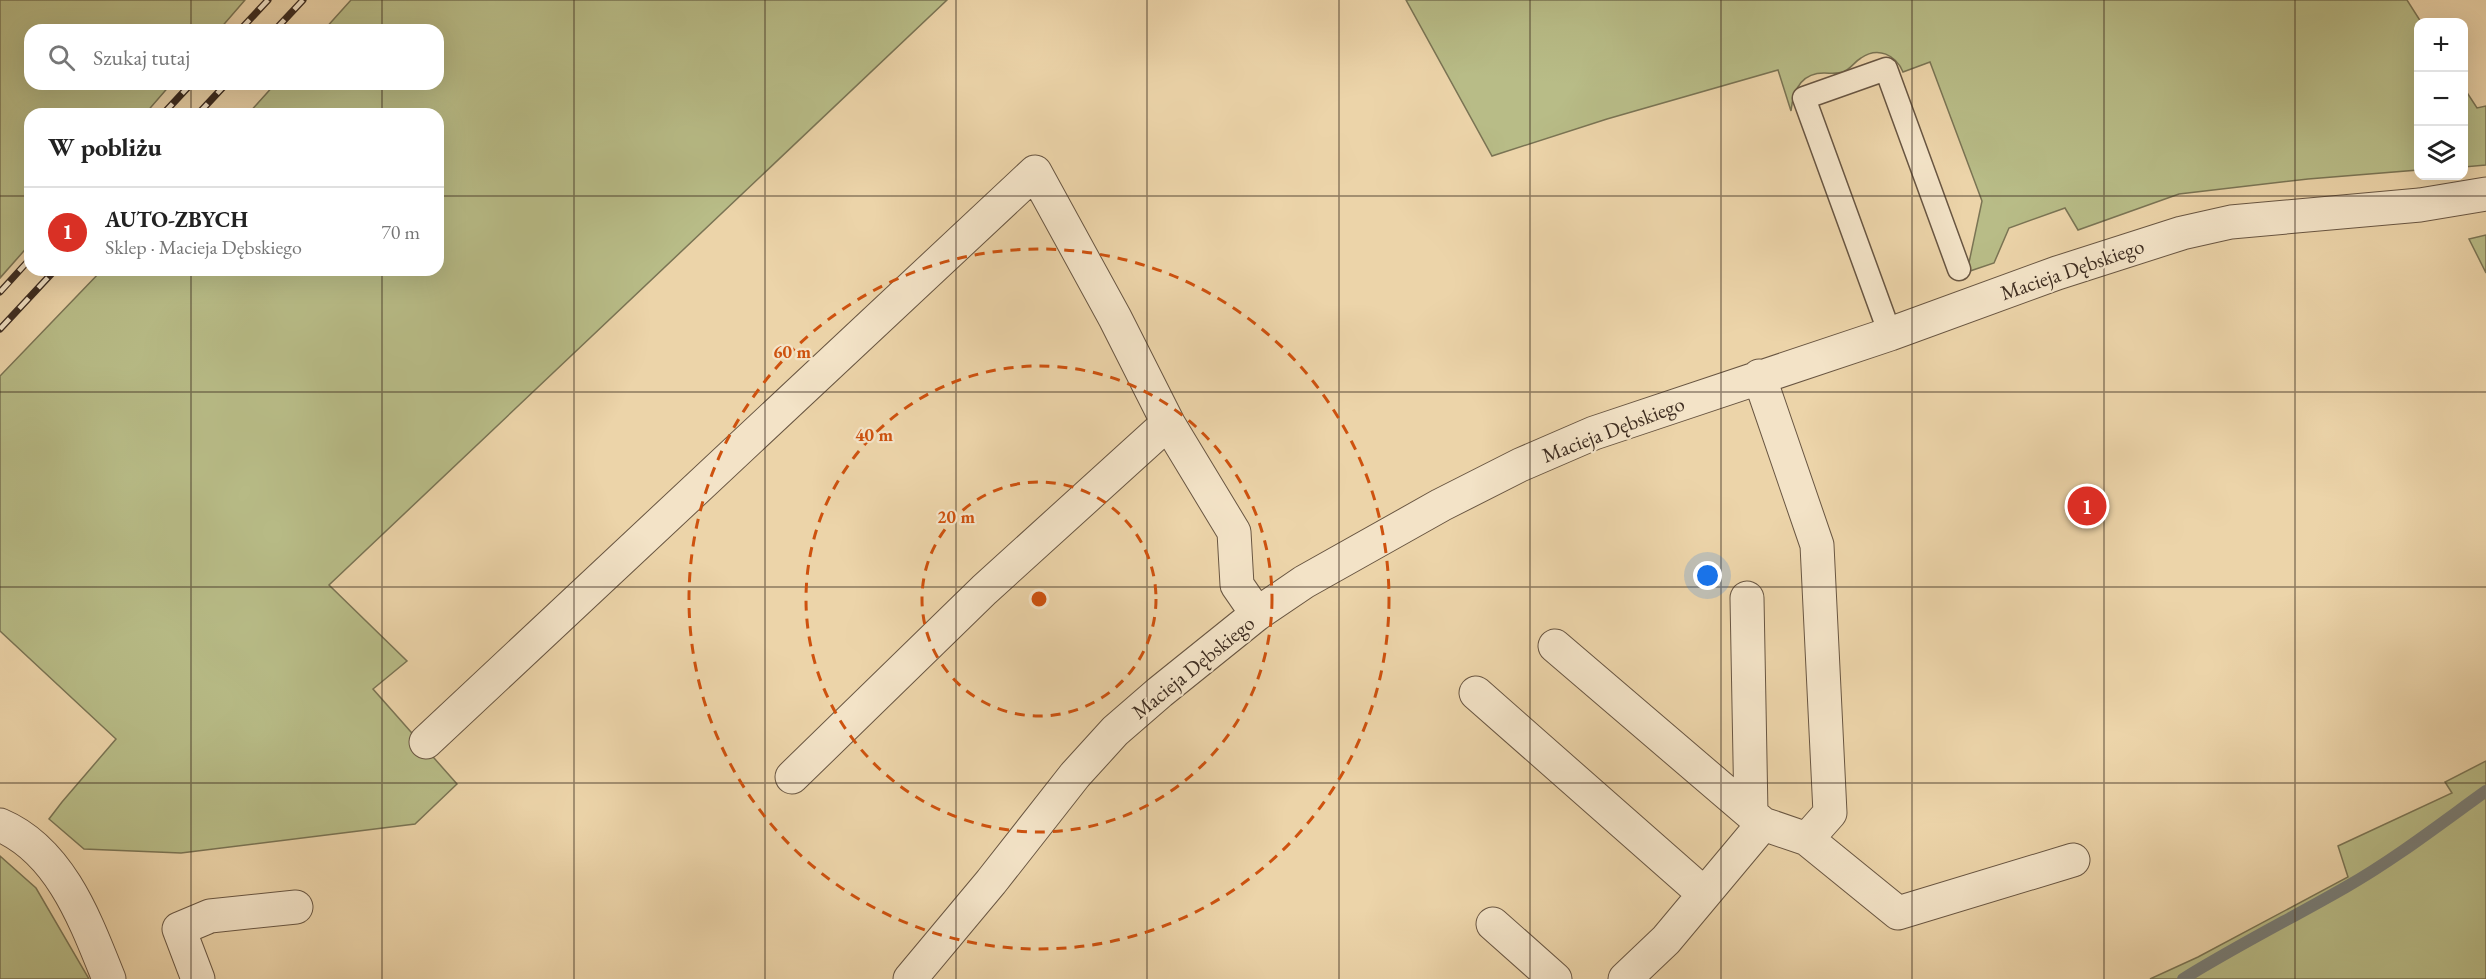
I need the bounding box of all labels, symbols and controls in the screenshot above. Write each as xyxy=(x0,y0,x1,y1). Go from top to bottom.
map controls xyxy=(2414,18,2468,180)
button: + xyxy=(2414,18,2468,72)
search box xyxy=(24,24,444,90)
icon: search xyxy=(45,41,78,74)
text: Szukaj tutaj xyxy=(93,43,190,72)
button: − xyxy=(2414,72,2468,126)
button: layers xyxy=(2414,126,2468,180)
text: W pobliżu xyxy=(48,130,162,164)
text: AUTO-ZBYCH xyxy=(105,205,248,234)
text: 1 xyxy=(62,219,73,245)
text: 70 m xyxy=(381,219,420,245)
street label: Macieja Dębskiego xyxy=(1997,232,2147,306)
text: Sklep · Macieja Dębskiego xyxy=(105,234,302,260)
text: 60 m xyxy=(773,340,811,363)
street label: Macieja Dębskiego xyxy=(1538,389,1688,469)
text: 40 m xyxy=(855,423,893,446)
pin: 1 xyxy=(2068,484,2106,528)
text: 20 m xyxy=(937,505,975,528)
your location xyxy=(1693,561,1722,590)
centre of rings xyxy=(1029,589,1049,609)
street label: Macieja Dębskiego xyxy=(1126,609,1260,725)

